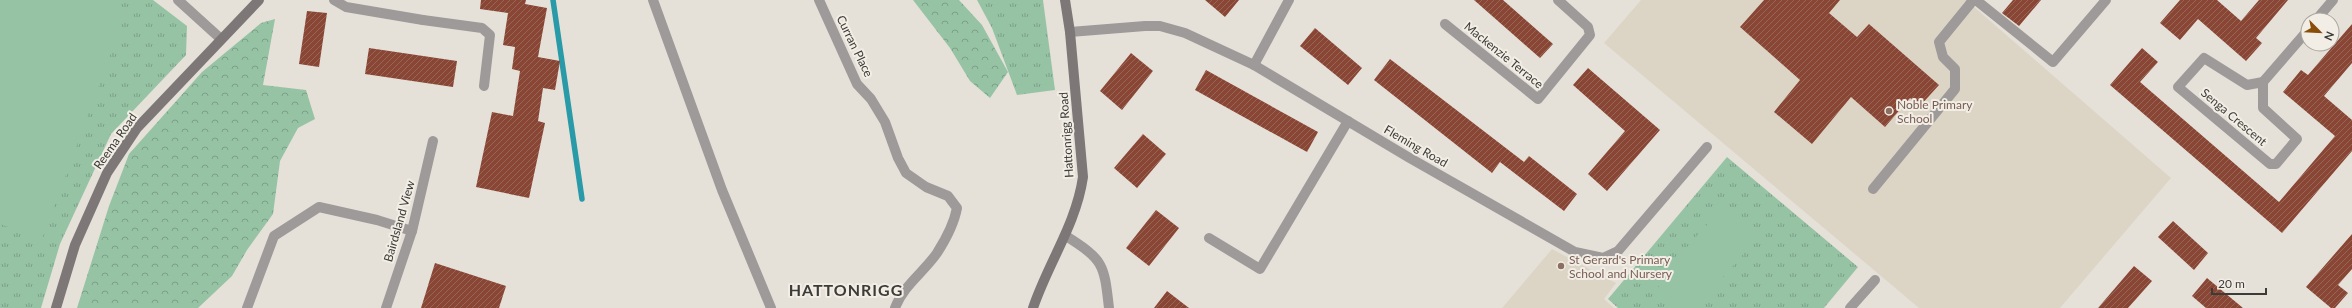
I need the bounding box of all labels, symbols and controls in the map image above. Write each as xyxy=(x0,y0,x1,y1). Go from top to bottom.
north arrow xyxy=(2300,12,2340,52)
street label: Curran Place xyxy=(834,13,876,79)
street label: Mackenzie Terrace xyxy=(1461,19,1547,91)
text: N xyxy=(2322,30,2337,43)
street label: Senga Crescent xyxy=(2198,85,2270,149)
street label: Hattonrigg Road xyxy=(1056,92,1076,178)
place label: Noble Primary School xyxy=(1897,97,1973,126)
marker: Noble Primary School xyxy=(1884,106,1894,116)
street label: Reema Road xyxy=(90,110,140,172)
street label: Fleming Road xyxy=(1381,122,1451,170)
street label: Bairdsland View xyxy=(380,178,418,264)
place label: St Gerard's Primary School and Nursery xyxy=(1569,252,1673,281)
marker: St Gerard's Primary School and Nursery xyxy=(1556,261,1566,271)
scale bar xyxy=(2212,270,2266,296)
text: 20 m xyxy=(2218,276,2245,291)
district label: HATTONRIGG xyxy=(789,280,903,299)

